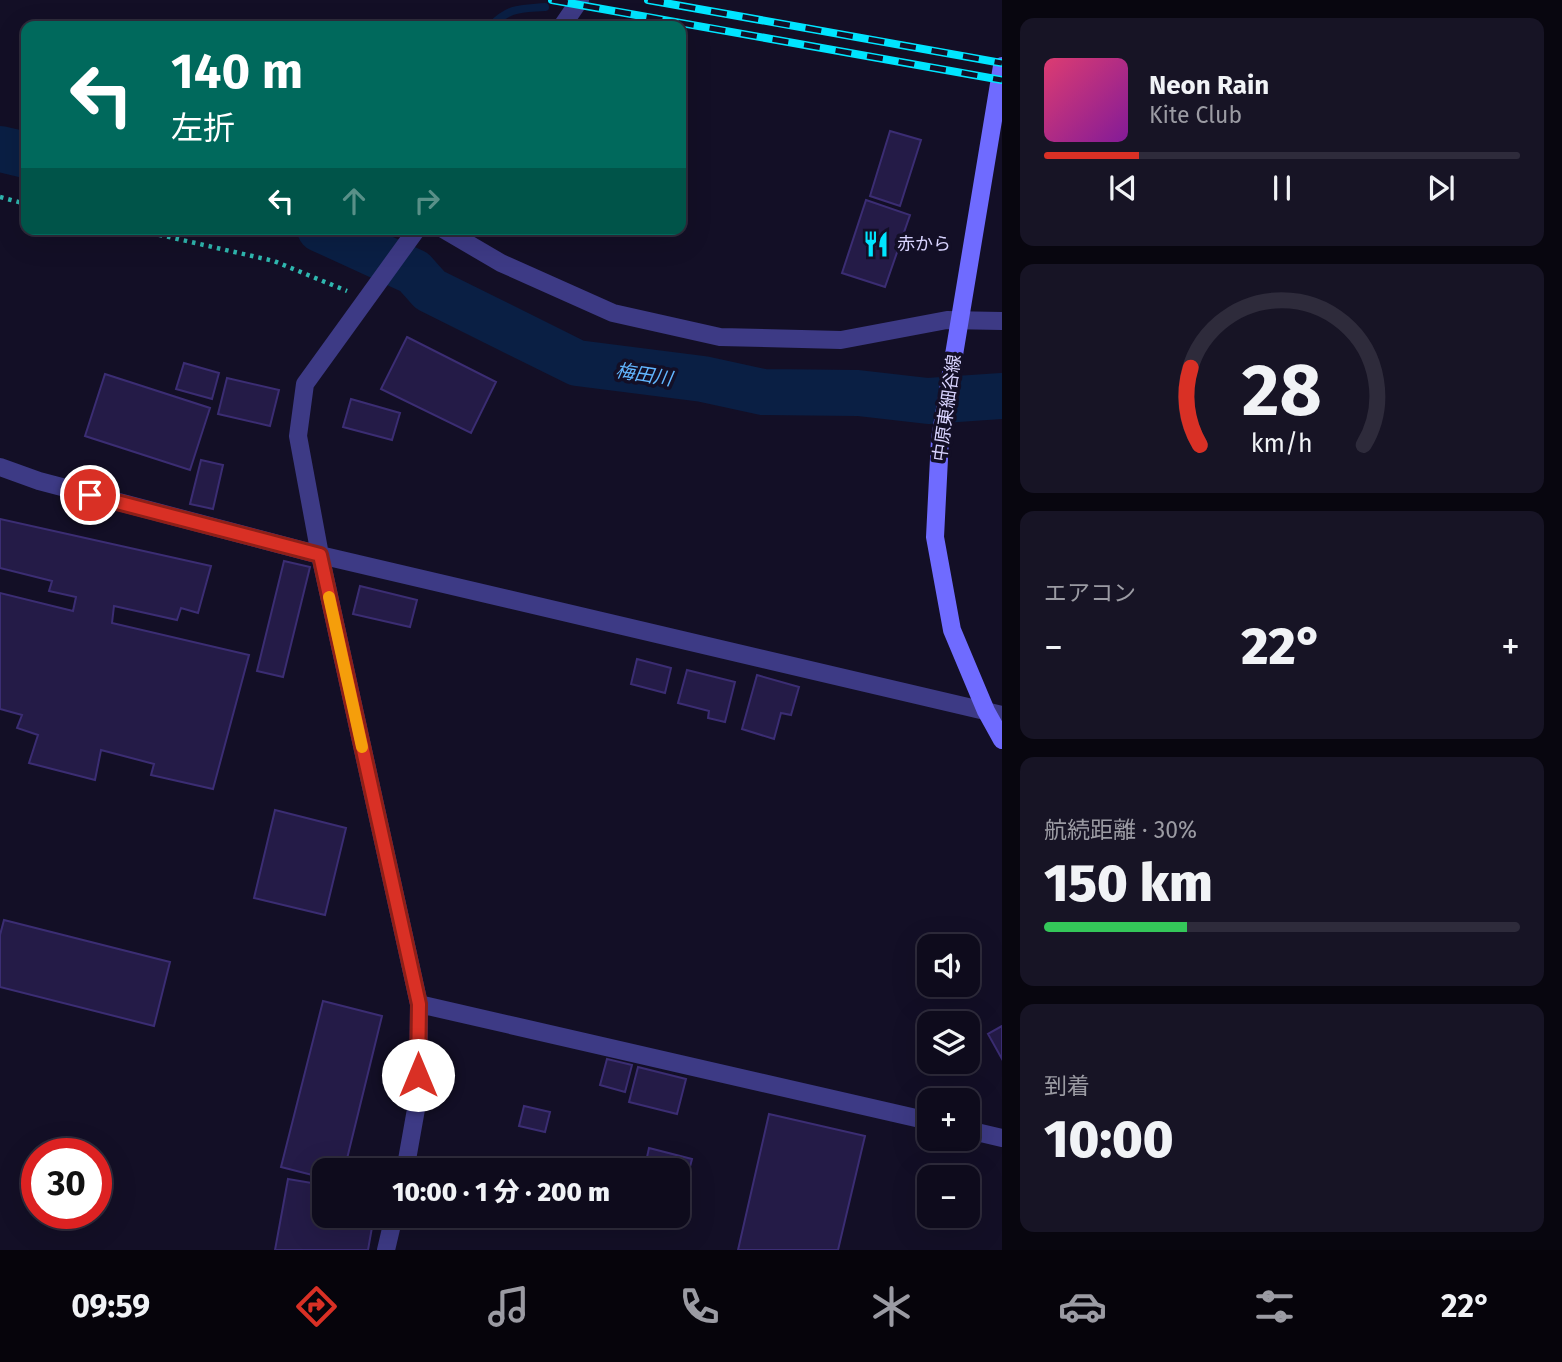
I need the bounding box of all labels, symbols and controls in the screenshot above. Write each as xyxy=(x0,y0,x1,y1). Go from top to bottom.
text: 140 m xyxy=(171,42,303,101)
icon: left xyxy=(56,49,147,140)
text: Neon Rain xyxy=(1149,70,1269,101)
text: Kite Club xyxy=(1149,101,1242,129)
text: 左折 xyxy=(171,109,235,147)
icon: previous xyxy=(1104,169,1142,207)
icon: pause xyxy=(1263,169,1301,207)
icon: next xyxy=(1422,169,1460,207)
icon: left xyxy=(262,182,300,220)
icon: ahead xyxy=(335,182,373,220)
icon: right xyxy=(408,182,446,220)
restaurant icon: 赤から xyxy=(861,229,891,259)
place label: 赤から xyxy=(897,233,951,255)
text: 28 xyxy=(1242,347,1322,434)
street label: 中原東細谷線 xyxy=(929,353,965,463)
water label: 梅田川 xyxy=(614,359,676,391)
text: km/h xyxy=(1251,428,1313,458)
pin xyxy=(60,465,120,525)
icon: arrive xyxy=(71,476,109,514)
text: エアコン xyxy=(1044,579,1136,607)
text: 22° xyxy=(1241,615,1323,678)
text: − xyxy=(1044,624,1063,670)
text: + xyxy=(1501,624,1520,670)
text: 航続距離 · 30% xyxy=(1044,816,1197,844)
text: 150 km xyxy=(1044,852,1213,915)
map controls xyxy=(917,934,980,1228)
button: sound xyxy=(917,934,980,997)
button: layers xyxy=(917,1011,980,1074)
position arrow xyxy=(381,1038,455,1112)
text: 到着 xyxy=(1044,1072,1090,1100)
button: + xyxy=(917,1088,980,1151)
text: 10:00 xyxy=(1044,1108,1174,1171)
speed limit sign: 30 xyxy=(21,1138,112,1229)
button: − xyxy=(917,1165,980,1228)
text: 10:00 · 1 分 · 200 m xyxy=(392,1177,610,1208)
icon: directions xyxy=(292,1282,341,1331)
icon: music xyxy=(484,1282,533,1331)
icon: phone xyxy=(675,1282,724,1331)
icon: climate xyxy=(867,1282,916,1331)
icon: car xyxy=(1058,1282,1107,1331)
icon: filters xyxy=(1250,1282,1299,1331)
text: 09:59 xyxy=(71,1287,150,1325)
text: 22° xyxy=(1441,1287,1491,1325)

